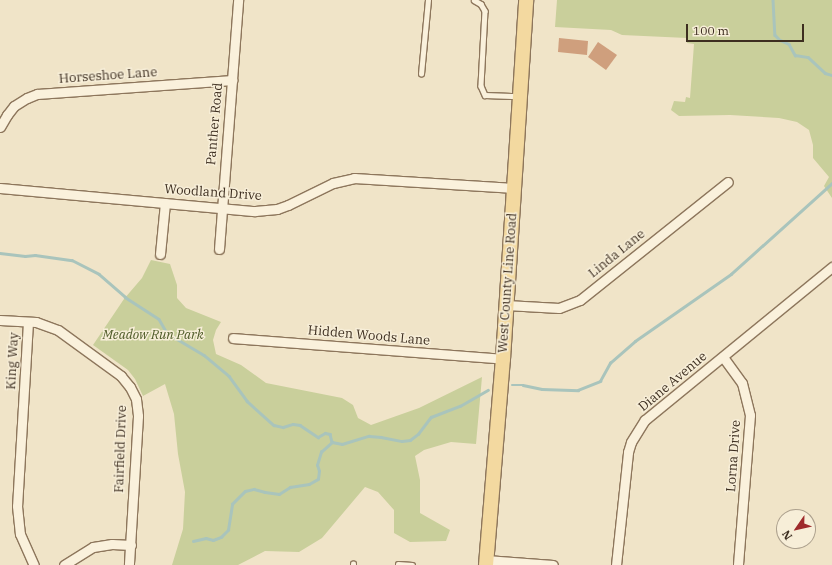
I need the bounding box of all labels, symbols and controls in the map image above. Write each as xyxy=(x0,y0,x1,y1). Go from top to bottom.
scale bar xyxy=(688,16,806,42)
text: 100 m xyxy=(693,23,729,38)
street label: Horseshoe Lane xyxy=(58,65,158,87)
street label: Panther Road xyxy=(204,82,226,166)
street label: Woodland Drive xyxy=(164,182,262,204)
street label: West County Line Road xyxy=(495,212,521,354)
street label: Linda Lane xyxy=(586,226,648,282)
street label: Hidden Woods Lane xyxy=(307,323,431,349)
park label: Meadow Run Park xyxy=(102,327,204,343)
street label: King Way xyxy=(4,332,22,390)
street label: Diane Avenue xyxy=(636,349,710,415)
street label: Fairfield Drive xyxy=(112,405,130,493)
street label: Lorna Drive xyxy=(724,420,744,492)
north arrow xyxy=(776,509,816,549)
text: N xyxy=(779,528,795,543)

